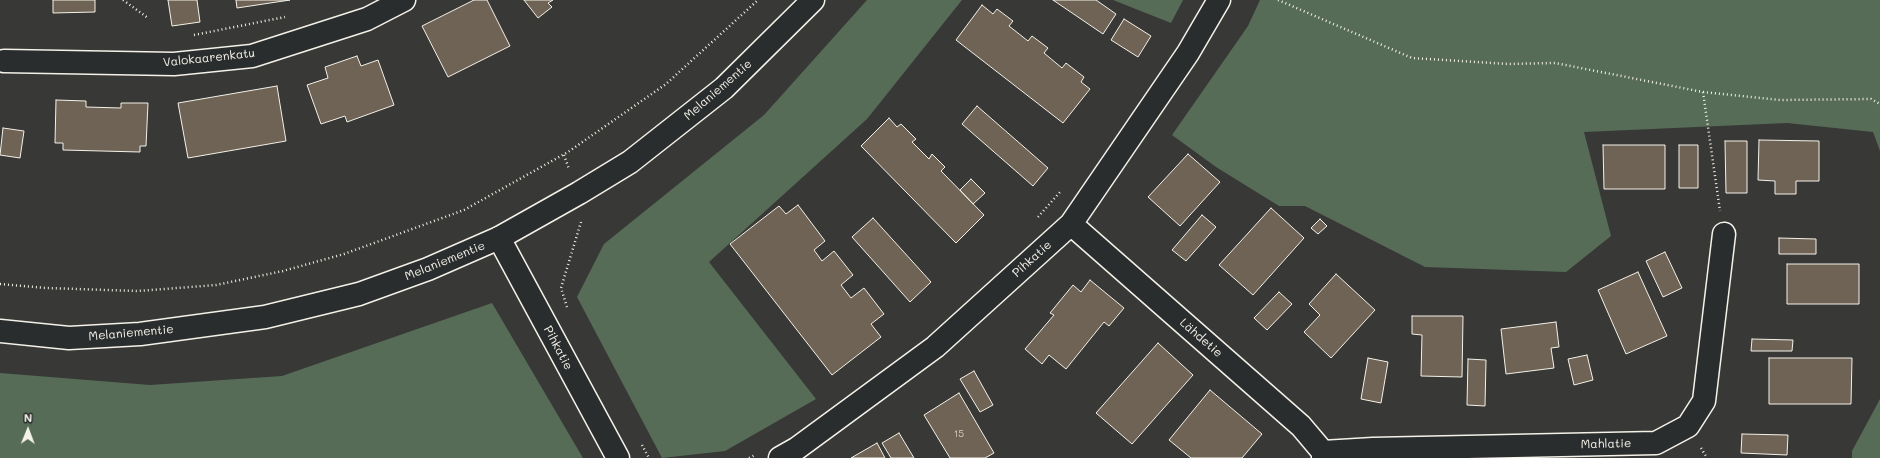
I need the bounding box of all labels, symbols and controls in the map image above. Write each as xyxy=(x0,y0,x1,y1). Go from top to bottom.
street label: Valokaarenkatu xyxy=(162,46,256,70)
street label: Melaniementie xyxy=(681,57,755,123)
street label: Melaniementie xyxy=(403,238,487,284)
street label: Pihkatie xyxy=(1009,238,1055,280)
street label: Lähdetie xyxy=(1177,316,1225,360)
street label: Melaniementie xyxy=(88,322,174,344)
street label: Pihkatie xyxy=(540,323,576,373)
north arrow xyxy=(8,410,48,450)
text: N xyxy=(24,410,33,425)
house number: 15 xyxy=(954,428,964,440)
street label: Mahlatie xyxy=(1581,436,1631,452)

